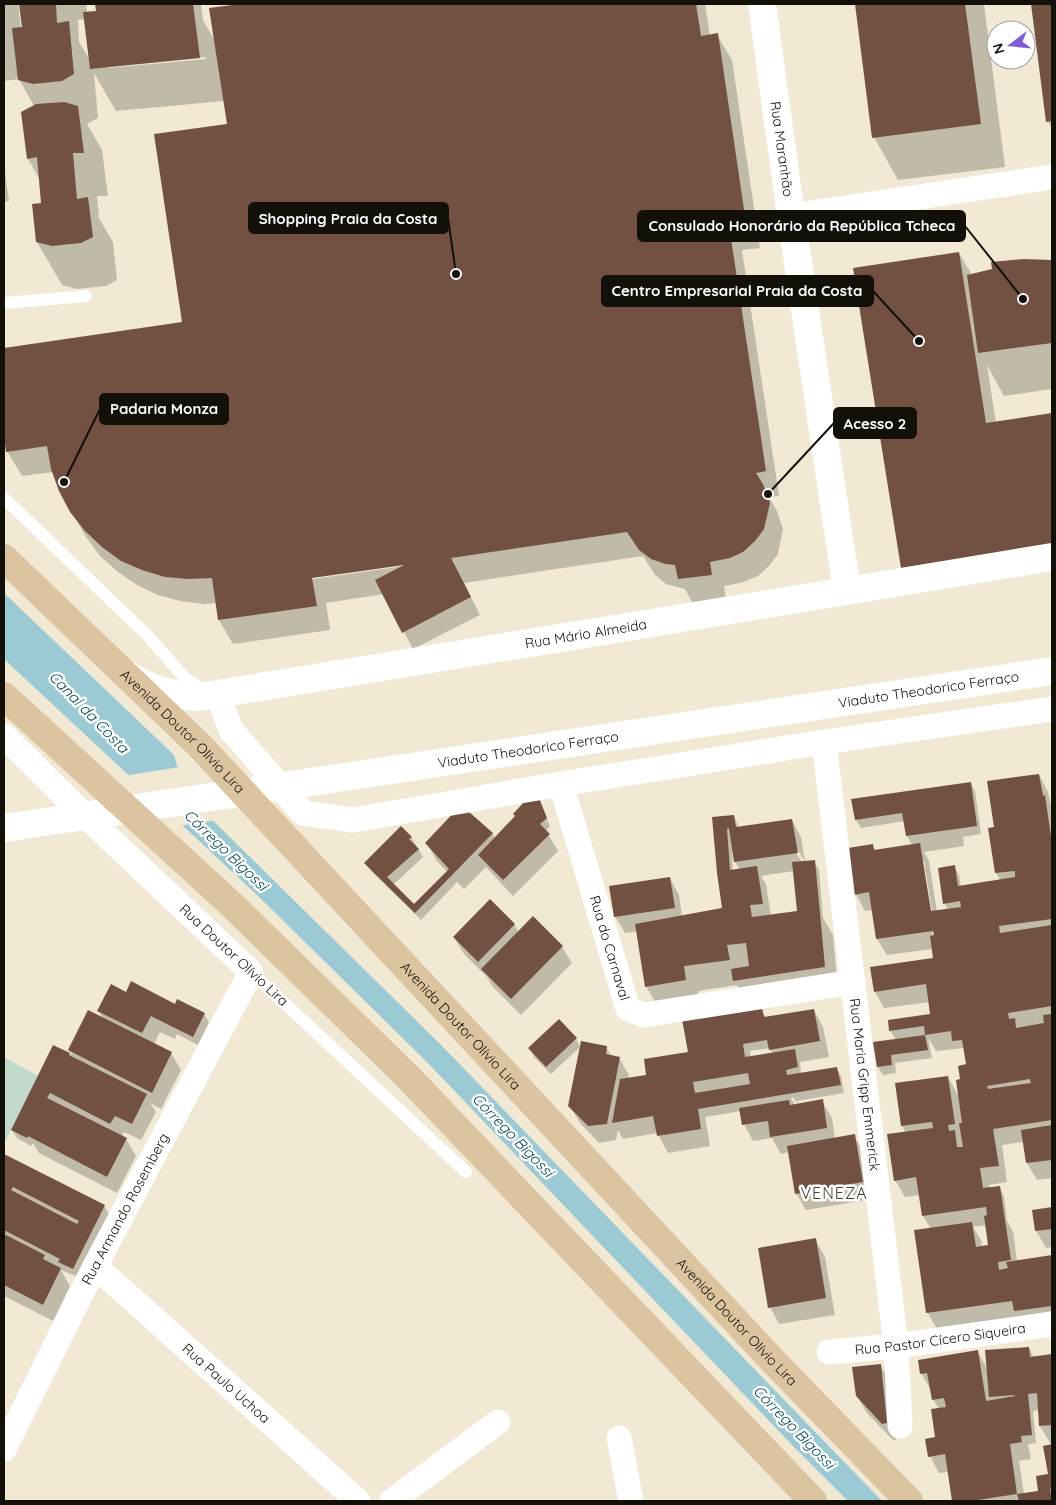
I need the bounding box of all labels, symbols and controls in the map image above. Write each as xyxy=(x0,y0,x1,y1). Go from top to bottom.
north arrow xyxy=(986,20,1036,70)
text: N xyxy=(988,41,1009,56)
street label: Rua Maranhão xyxy=(766,100,798,198)
callout: Shopping Praia da Costa xyxy=(249,203,448,233)
text: Shopping Praia da Costa xyxy=(259,209,437,228)
callout: Consulado Honorário da República Tcheca xyxy=(638,211,965,241)
text: Consulado Honorário da República Tcheca xyxy=(648,216,956,235)
callout: Centro Empresarial Praia da Costa xyxy=(602,276,873,306)
text: Centro Empresarial Praia da Costa xyxy=(612,281,862,300)
callout: Padaria Monza xyxy=(100,394,228,424)
text: Padaria Monza xyxy=(110,399,218,418)
callout: Acesso 2 xyxy=(834,408,916,438)
text: Acesso 2 xyxy=(844,414,906,433)
street label: Rua Mário Almeida xyxy=(524,615,648,653)
street label: Avenida Doutor Olívio Lira xyxy=(117,665,249,797)
water label: Canal da Costa xyxy=(45,667,133,758)
street label: Viaduto Theodorico Ferraço xyxy=(837,667,1020,712)
street label: Viaduto Theodorico Ferraço xyxy=(436,727,620,772)
water label: Córrego Bigossi xyxy=(180,805,273,896)
street label: Rua do Carnaval xyxy=(586,893,634,1003)
street label: Rua Doutor Olívio Lira xyxy=(176,900,292,1010)
street label: Avenida Doutor Olívio Lira xyxy=(397,958,525,1094)
street label: Rua Maria Gripp Emmerick xyxy=(846,997,884,1172)
water label: Córrego Bigossi xyxy=(468,1089,559,1182)
street label: Rua Armando Rosemberg xyxy=(77,1130,173,1288)
district label: VENEZA xyxy=(800,1183,868,1203)
street label: Avenida Doutor Olívio Lira xyxy=(673,1254,801,1390)
street label: Rua Pastor Cícero Siqueira xyxy=(854,1319,1027,1359)
street label: Rua Paulo Uchoa xyxy=(179,1339,274,1427)
water label: Córrego Bigossi xyxy=(749,1381,840,1474)

